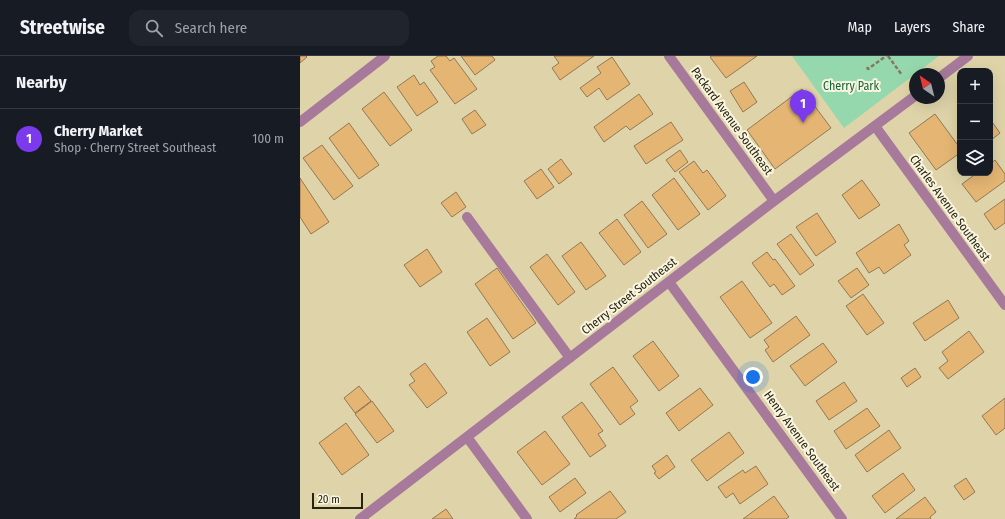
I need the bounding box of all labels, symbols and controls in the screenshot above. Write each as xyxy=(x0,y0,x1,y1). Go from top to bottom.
search box xyxy=(129,10,409,46)
text: Streetwise xyxy=(20,16,105,39)
icon: search xyxy=(143,17,165,39)
text: Search here xyxy=(175,19,247,37)
text: Map xyxy=(848,19,872,36)
text: Layers xyxy=(894,19,930,36)
text: Share xyxy=(952,19,985,36)
street label: Packard Avenue Southeast xyxy=(688,65,776,178)
north arrow xyxy=(909,68,945,104)
map controls xyxy=(957,68,993,176)
button: + xyxy=(957,68,993,104)
text: Nearby xyxy=(16,72,67,93)
park label: Cherry Park xyxy=(823,79,879,93)
pin: 1 xyxy=(790,90,816,123)
button: − xyxy=(957,104,993,140)
text: Cherry Market xyxy=(54,122,143,140)
text: 1 xyxy=(26,131,32,146)
text: 100 m xyxy=(252,131,284,146)
text: Shop · Cherry Street Southeast xyxy=(54,140,216,155)
button: layers xyxy=(957,140,993,176)
street label: Charles Avenue Southeast xyxy=(907,152,993,264)
street label: Cherry Street Southeast xyxy=(579,255,679,337)
your location xyxy=(743,367,763,387)
street label: Henry Avenue Southeast xyxy=(761,388,843,494)
scale bar xyxy=(312,491,363,510)
text: 20 m xyxy=(318,493,340,506)

